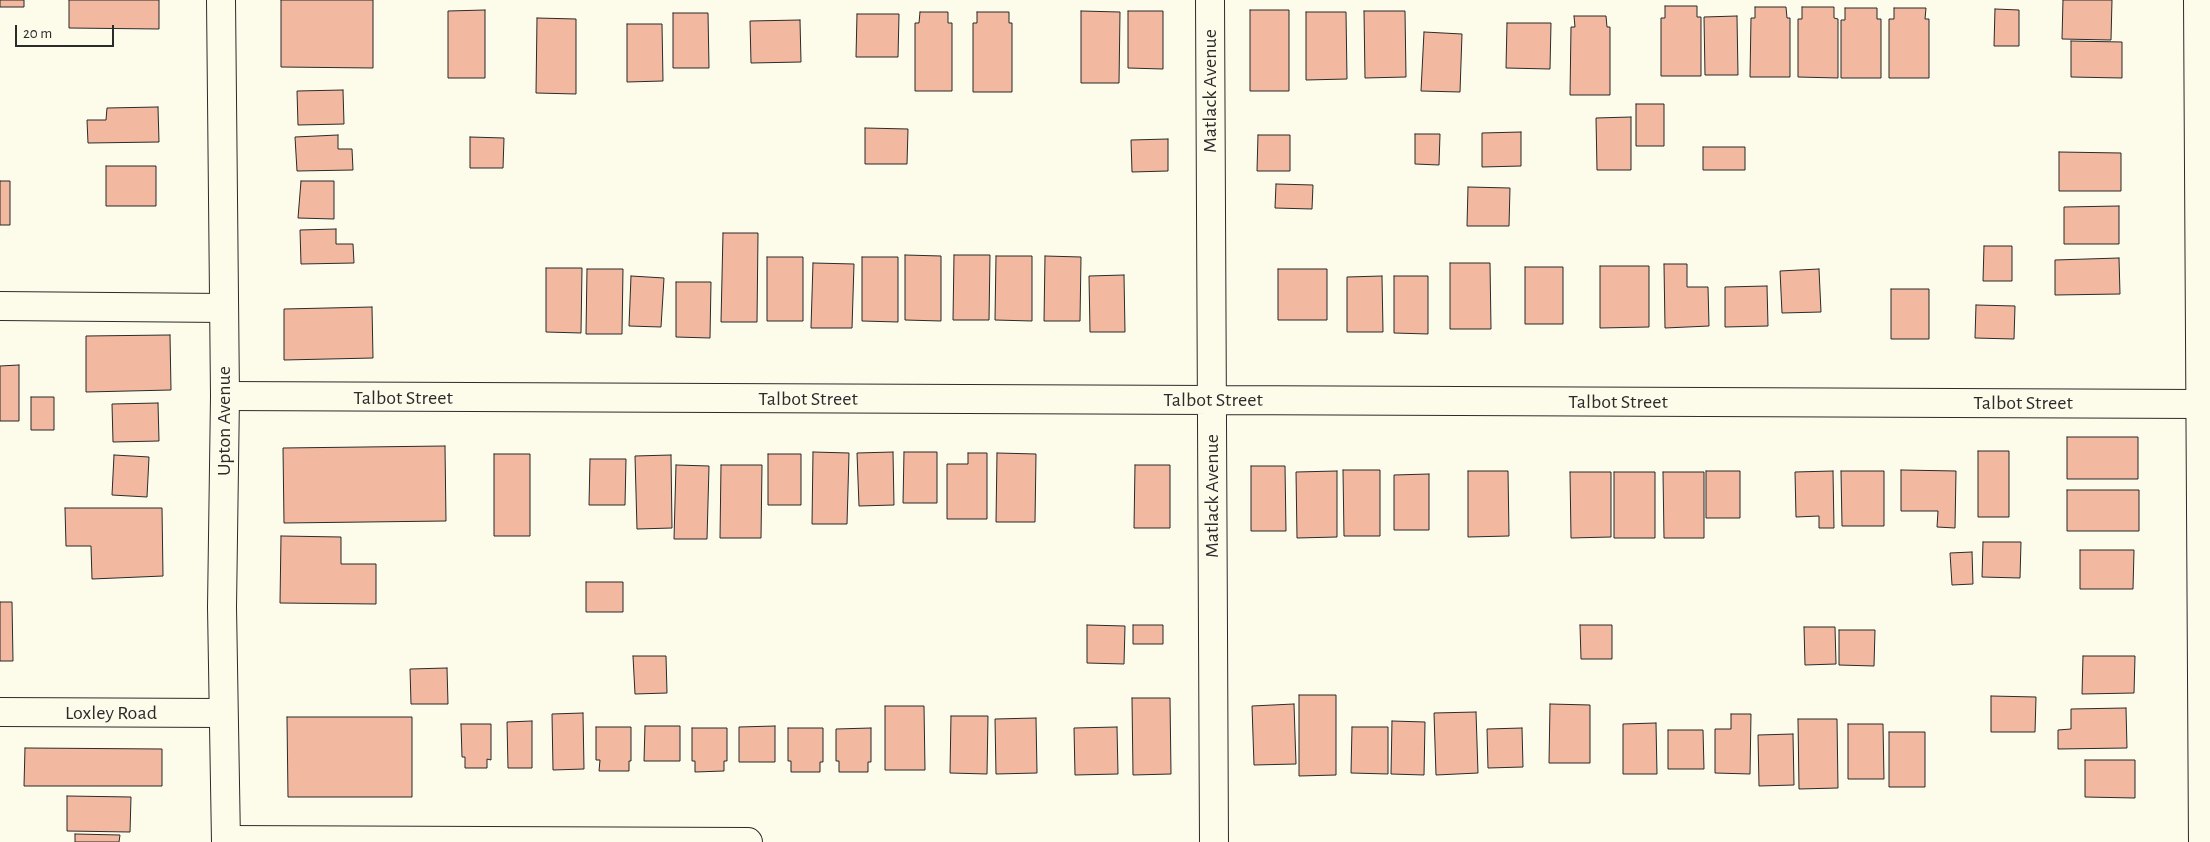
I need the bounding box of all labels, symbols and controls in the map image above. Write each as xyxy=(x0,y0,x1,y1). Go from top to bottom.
scale bar xyxy=(18,15,116,47)
text: 20 m xyxy=(23,26,52,41)
street label: Matlack Avenue xyxy=(1198,29,1222,153)
street label: Upton Avenue xyxy=(212,366,236,476)
street label: Talbot Street xyxy=(353,386,453,410)
street label: Talbot Street xyxy=(758,387,858,411)
street label: Talbot Street xyxy=(1163,388,1263,412)
street label: Talbot Street xyxy=(1568,390,1668,414)
street label: Talbot Street xyxy=(1973,391,2073,415)
street label: Matlack Avenue xyxy=(1200,434,1224,558)
street label: Loxley Road xyxy=(65,701,157,725)

